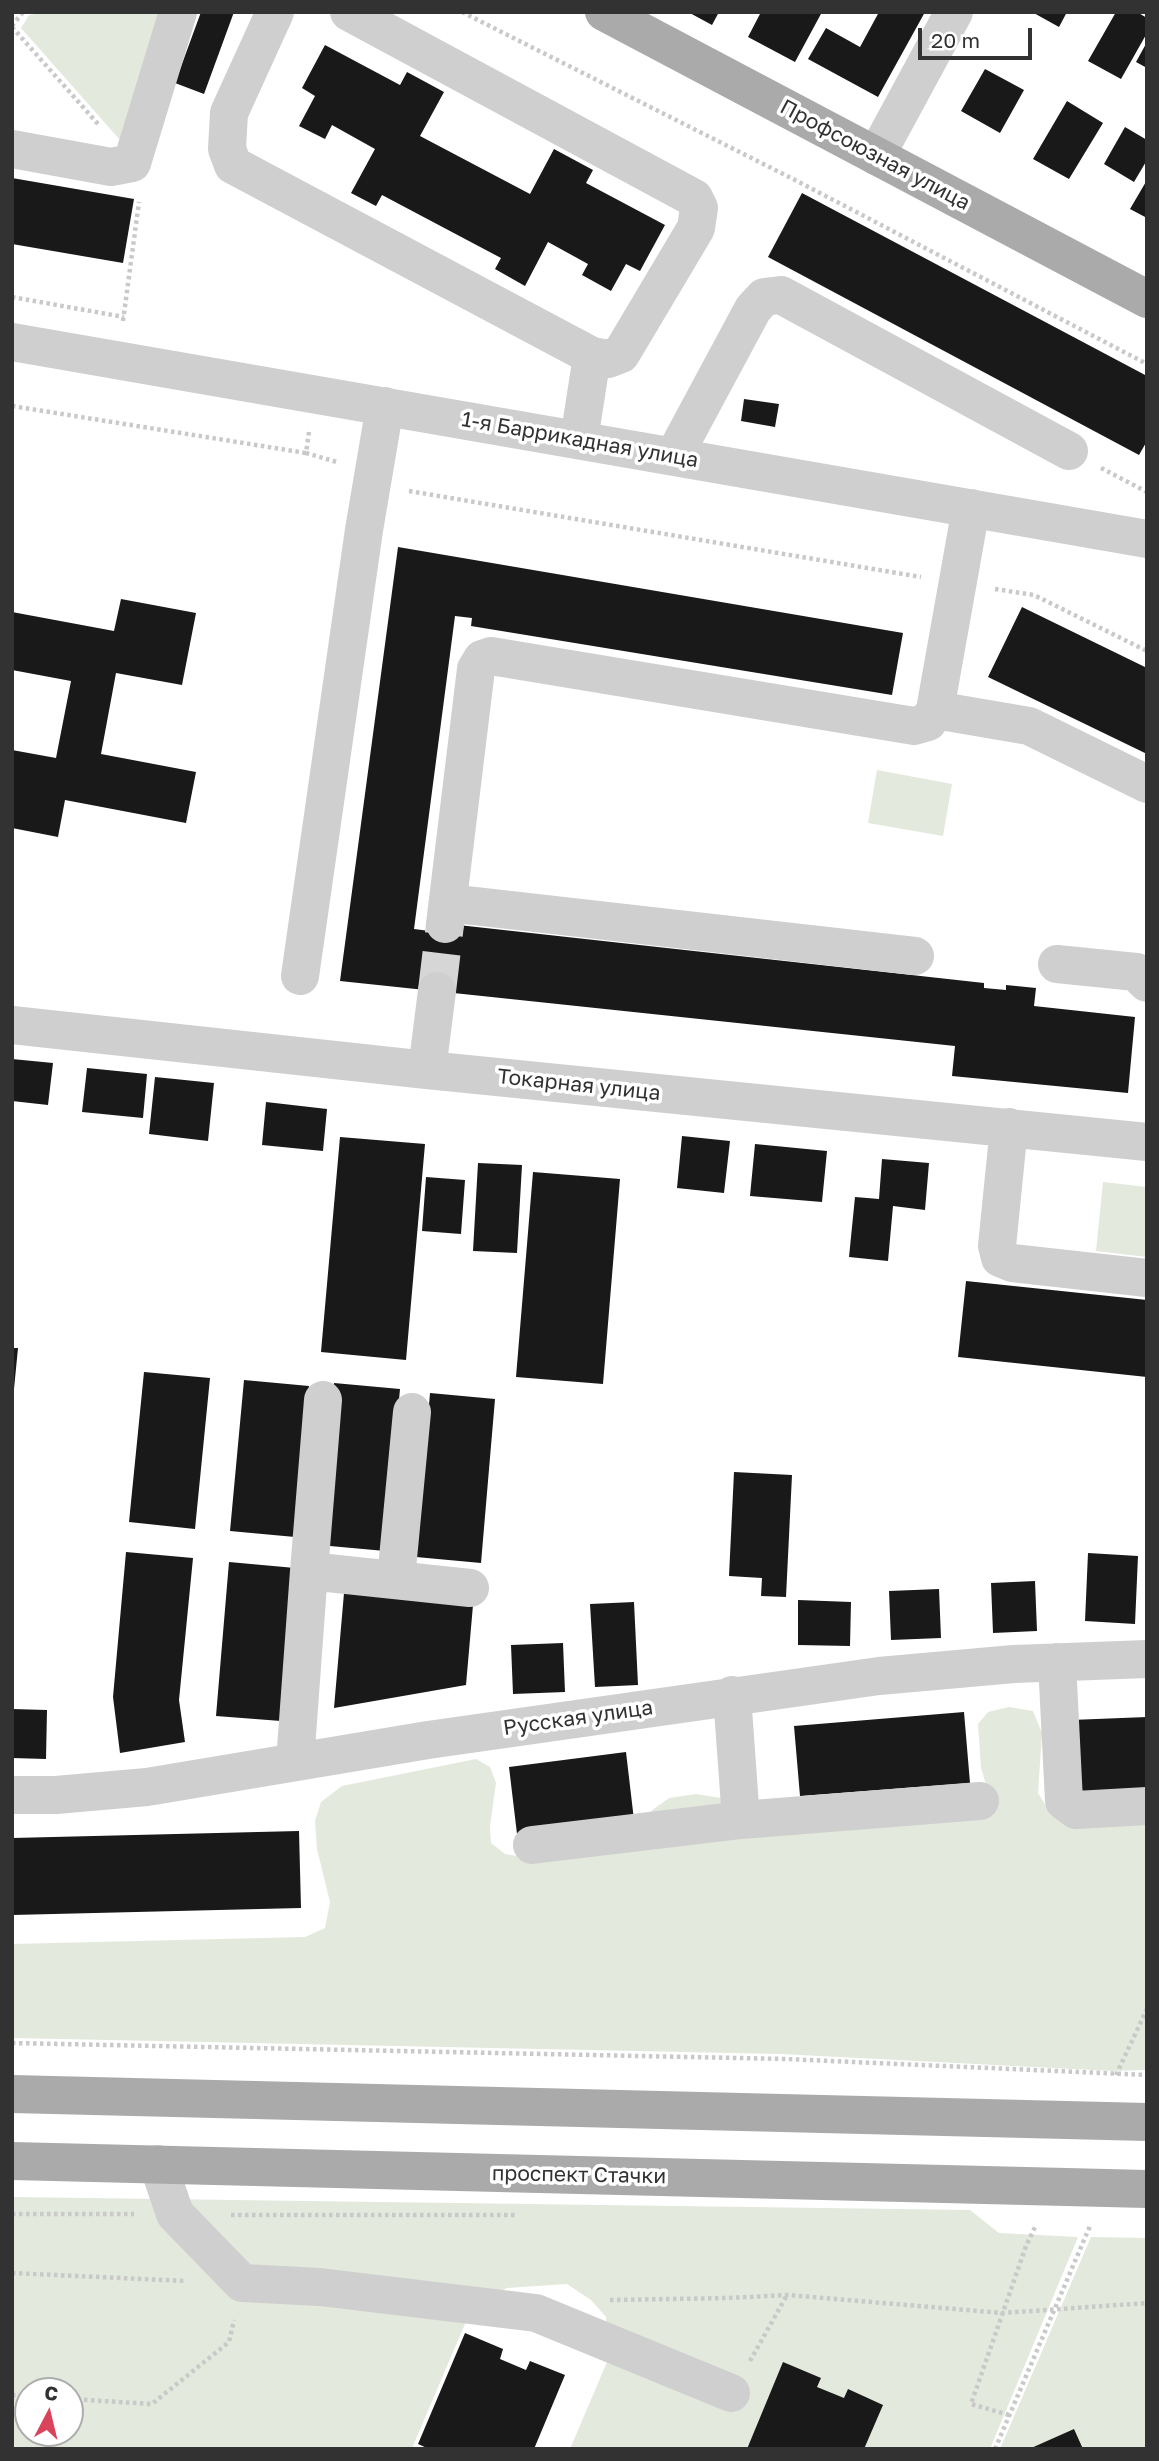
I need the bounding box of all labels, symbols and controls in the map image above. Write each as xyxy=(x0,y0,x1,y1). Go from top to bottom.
scale bar xyxy=(921,14,1035,58)
text: 20 m xyxy=(931,27,980,53)
street label: Профсоюзная улица xyxy=(776,94,974,216)
street label: 1-я Баррикадная улица xyxy=(460,407,700,473)
street label: Токарная улица xyxy=(496,1064,662,1106)
street label: Русская улица xyxy=(502,1695,654,1741)
street label: проспект Стачки xyxy=(492,2161,666,2189)
north arrow xyxy=(14,2377,84,2447)
text: С xyxy=(43,2380,59,2405)

